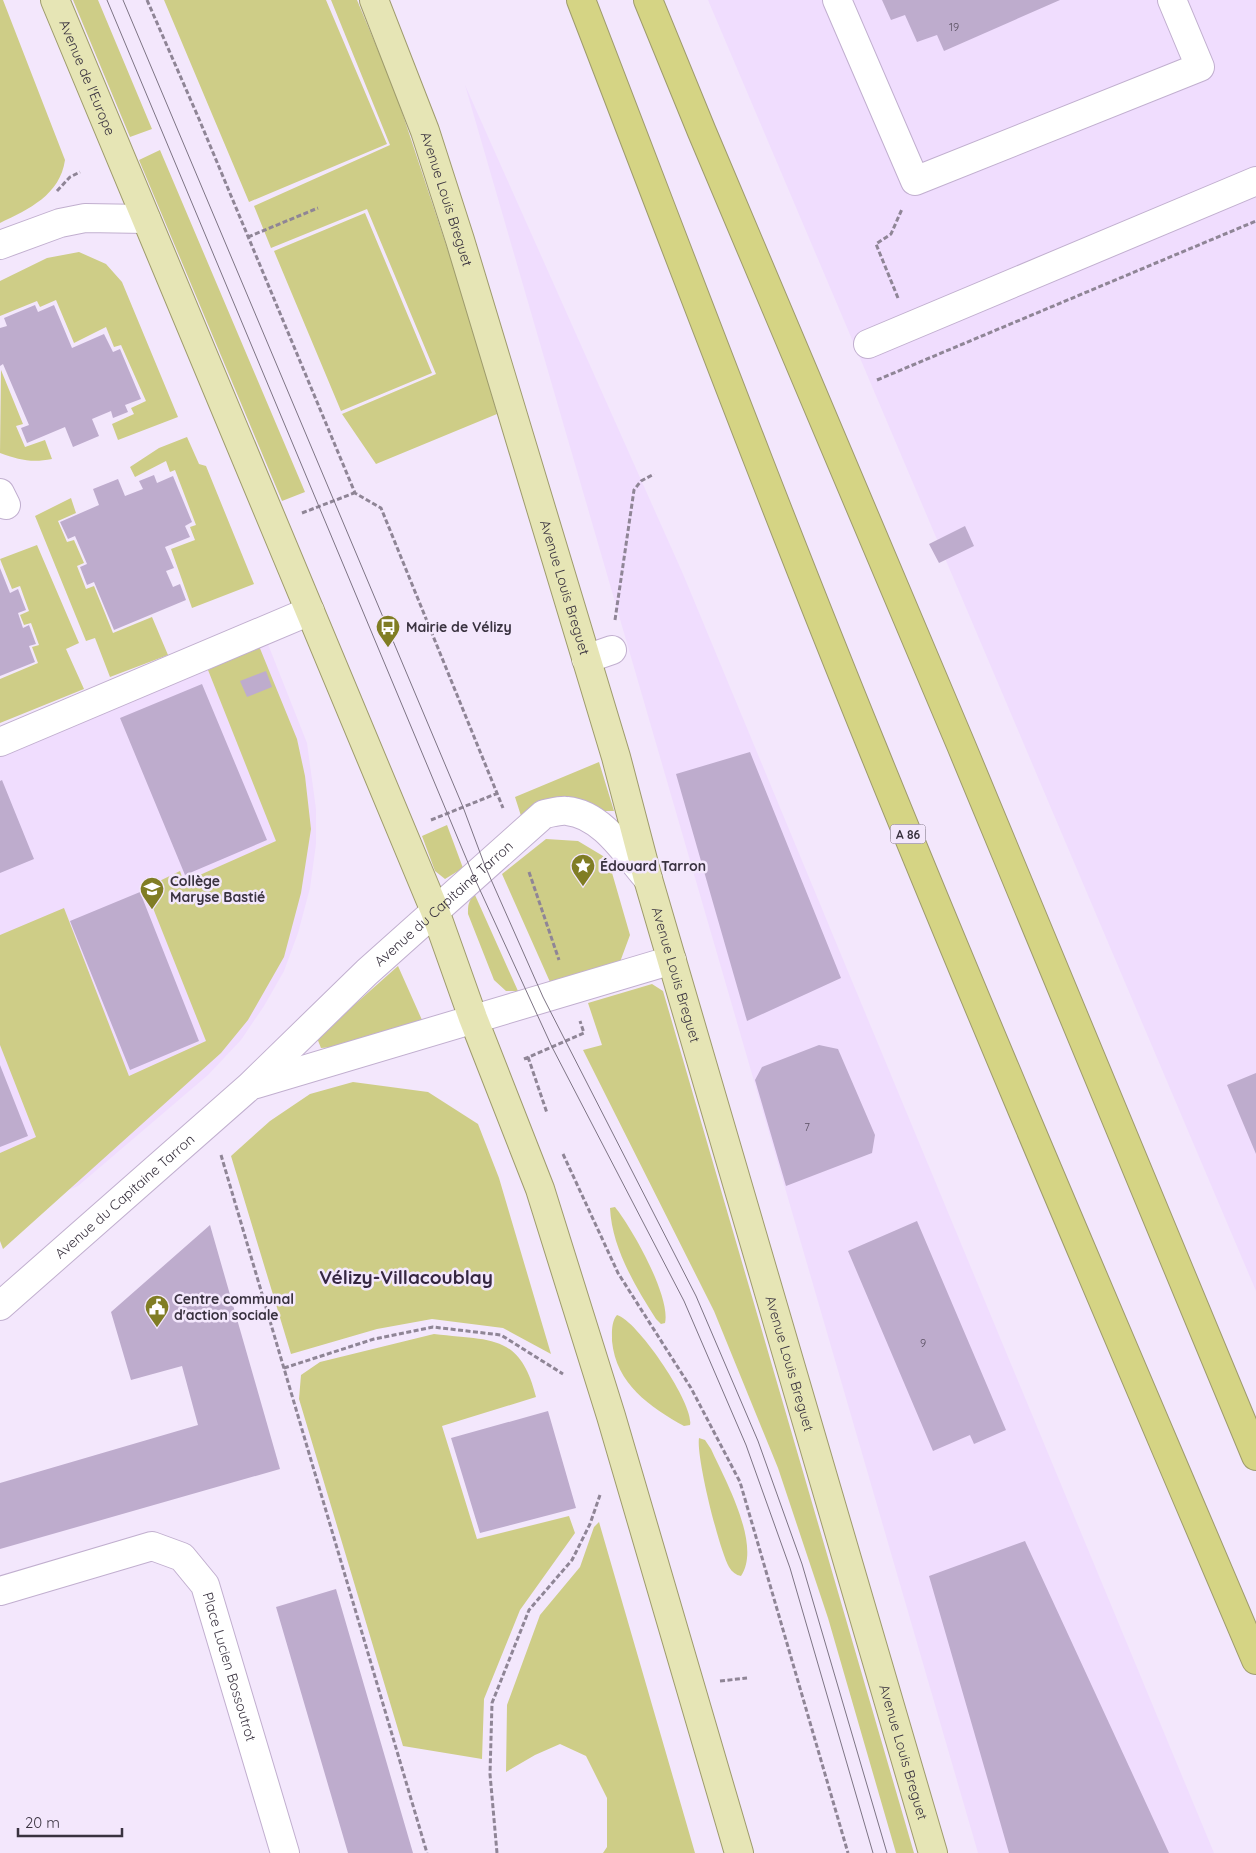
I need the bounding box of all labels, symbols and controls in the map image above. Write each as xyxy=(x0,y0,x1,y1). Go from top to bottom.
street label: Avenue de l'Europe xyxy=(55,17,119,138)
house number: 19 xyxy=(949,20,959,34)
street label: Avenue Louis Breguet xyxy=(417,129,477,269)
street label: Avenue Louis Breguet xyxy=(536,518,594,658)
bus stop icon: Mairie de Vélizy xyxy=(375,614,401,648)
place label: Mairie de Vélizy xyxy=(406,618,512,636)
road number: A 86 xyxy=(890,824,926,844)
street label: Avenue du Capitaine Tarron xyxy=(370,837,517,970)
place icon: Édouard Tarron xyxy=(570,853,596,887)
place label: Édouard Tarron xyxy=(600,857,706,875)
place label: Collège Maryse Bastié xyxy=(170,872,265,906)
school or university icon: Collège Maryse Bastié xyxy=(139,876,165,910)
street label: Avenue Louis Breguet xyxy=(648,905,704,1045)
house number: 7 xyxy=(804,1120,810,1134)
street label: Avenue du Capitaine Tarron xyxy=(51,1130,198,1263)
district label: Vélizy-Villacoublay xyxy=(319,1265,493,1289)
place label: Centre communal d'action sociale xyxy=(174,1290,294,1324)
public building icon: Centre communal d'action sociale xyxy=(144,1294,170,1328)
street label: Avenue Louis Breguet xyxy=(761,1294,818,1434)
house number: 9 xyxy=(920,1336,926,1350)
street label: Place Lucien Bossoutrot xyxy=(199,1590,260,1744)
street label: Avenue Louis Breguet xyxy=(875,1682,932,1822)
scale bar xyxy=(18,1806,121,1838)
text: 20 m xyxy=(25,1813,60,1832)

